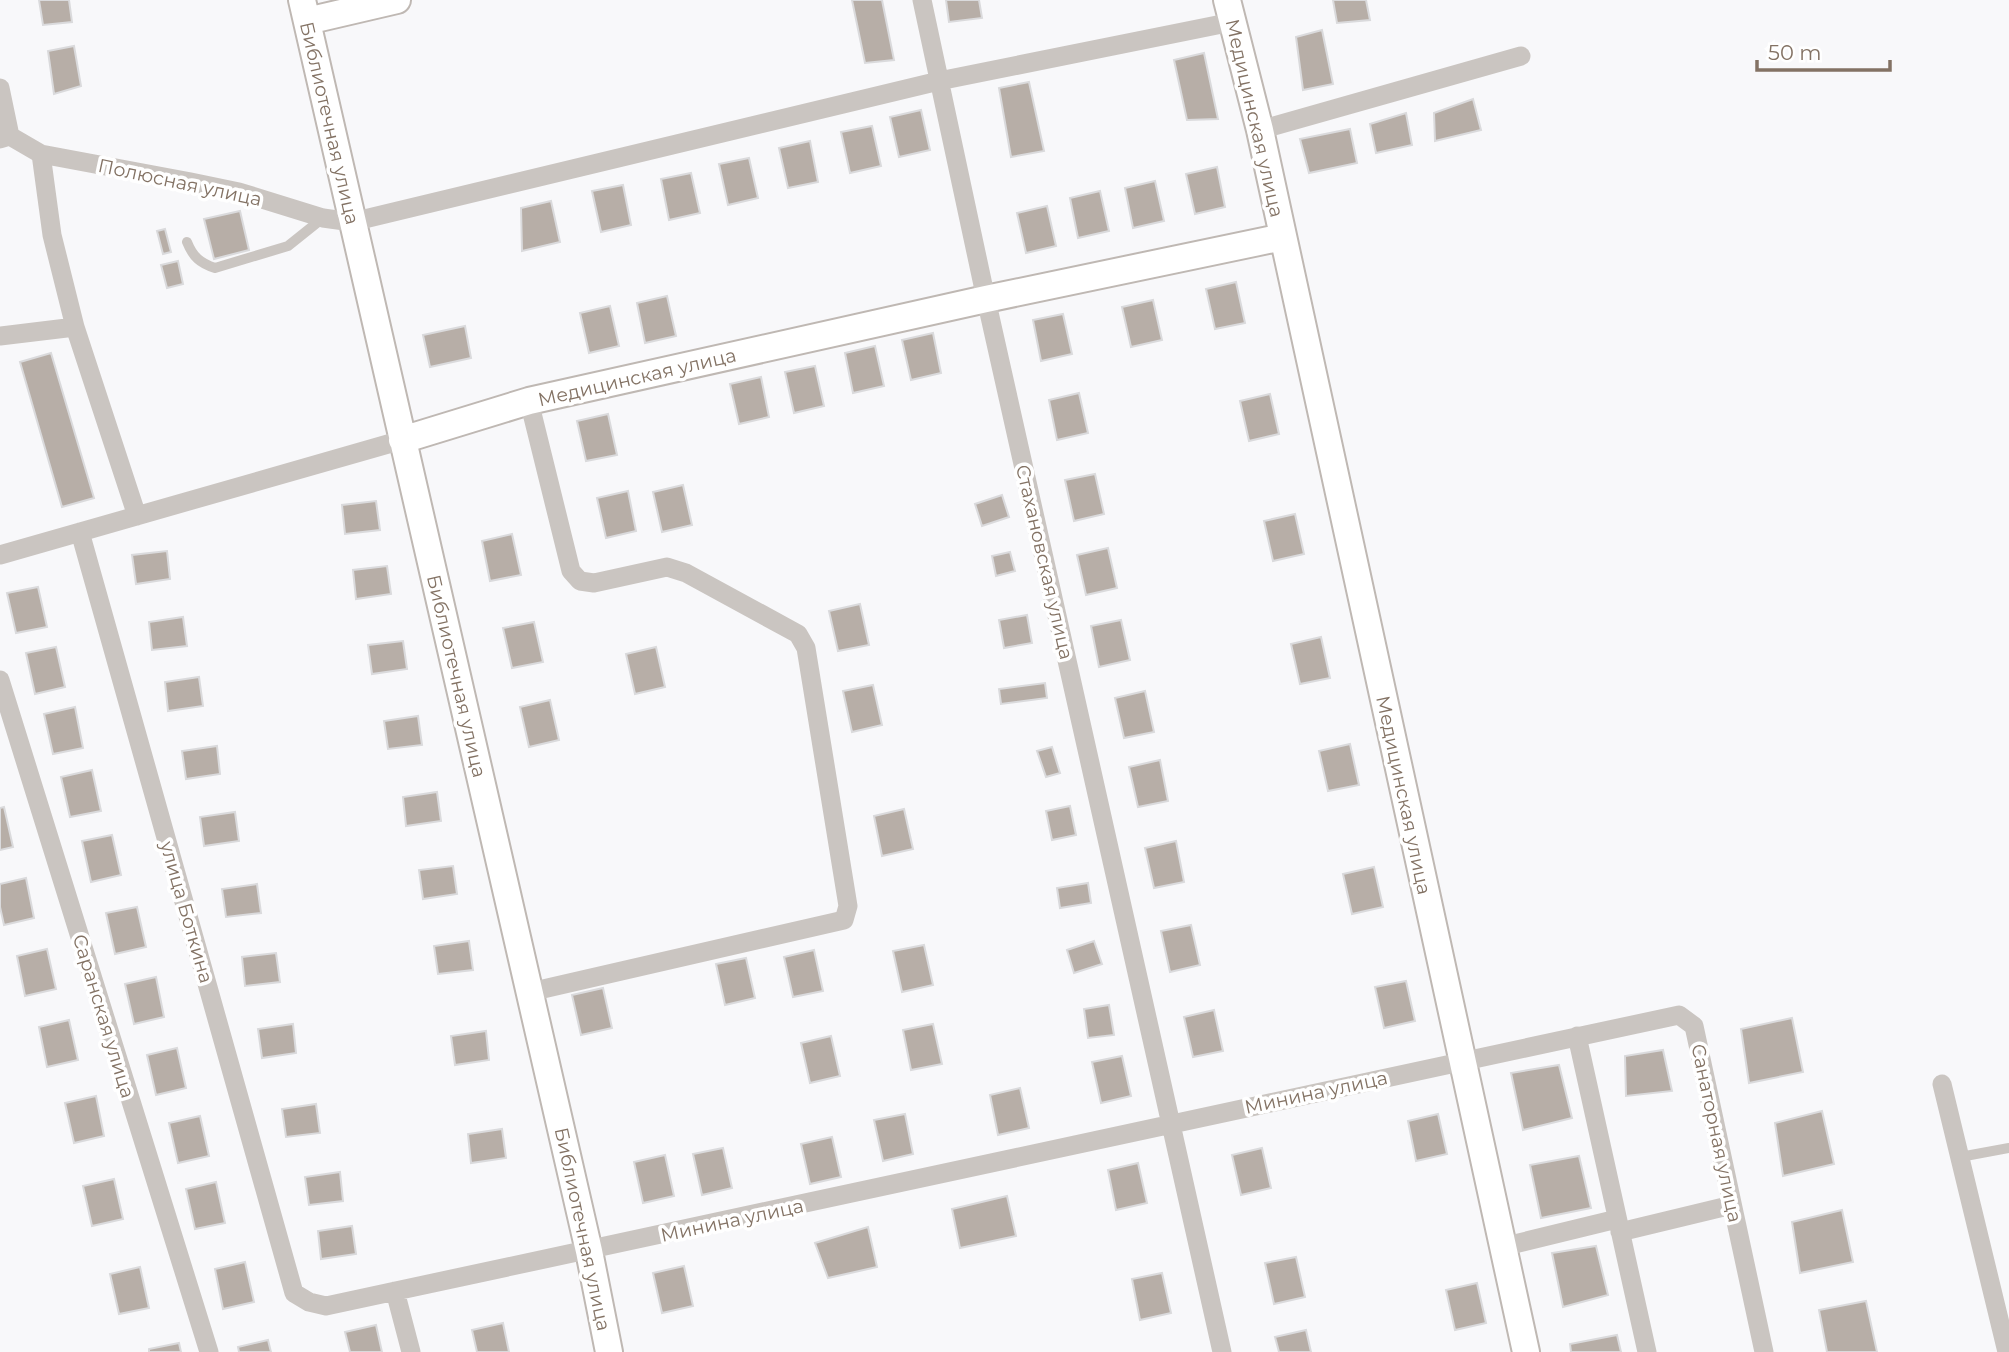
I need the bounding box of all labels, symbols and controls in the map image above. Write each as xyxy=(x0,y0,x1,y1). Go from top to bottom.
street label: Медицинская улица xyxy=(1221,17,1289,219)
street label: Библиотечная улица xyxy=(295,19,364,227)
scale bar xyxy=(1757,28,1890,72)
text: 50 m xyxy=(1768,40,1822,65)
street label: Полюсная улица xyxy=(96,154,264,211)
street label: Медицинская улица xyxy=(536,343,738,411)
street label: Стахановская улица xyxy=(1011,462,1078,662)
street label: Библиотечная улица xyxy=(422,572,491,780)
street label: Медицинская улица xyxy=(1371,694,1436,897)
street label: улица Боткина xyxy=(155,837,218,986)
street label: Саранская улица xyxy=(68,932,139,1101)
street label: Санаторная улица xyxy=(1686,1042,1747,1224)
street label: Минина улица xyxy=(1243,1066,1390,1119)
street label: Библиотечная улица xyxy=(550,1125,615,1333)
street label: Минина улица xyxy=(659,1194,806,1247)

